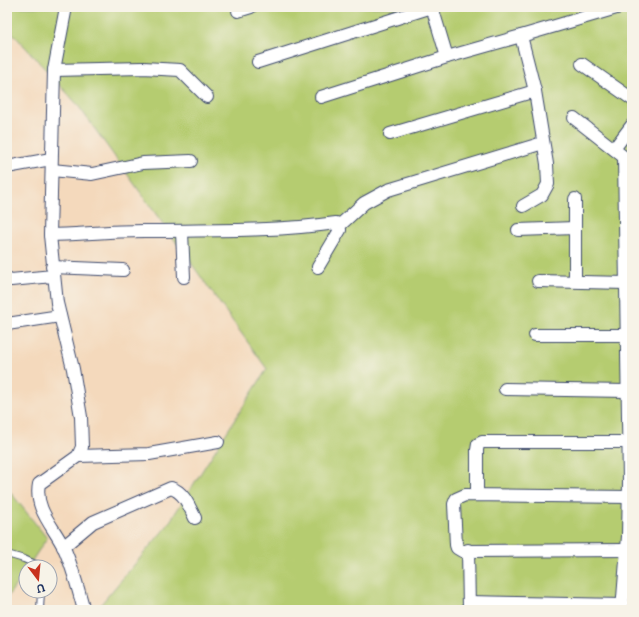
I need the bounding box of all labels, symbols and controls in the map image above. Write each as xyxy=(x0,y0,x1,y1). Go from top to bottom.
north arrow xyxy=(18,559,58,599)
text: U xyxy=(34,580,47,596)

